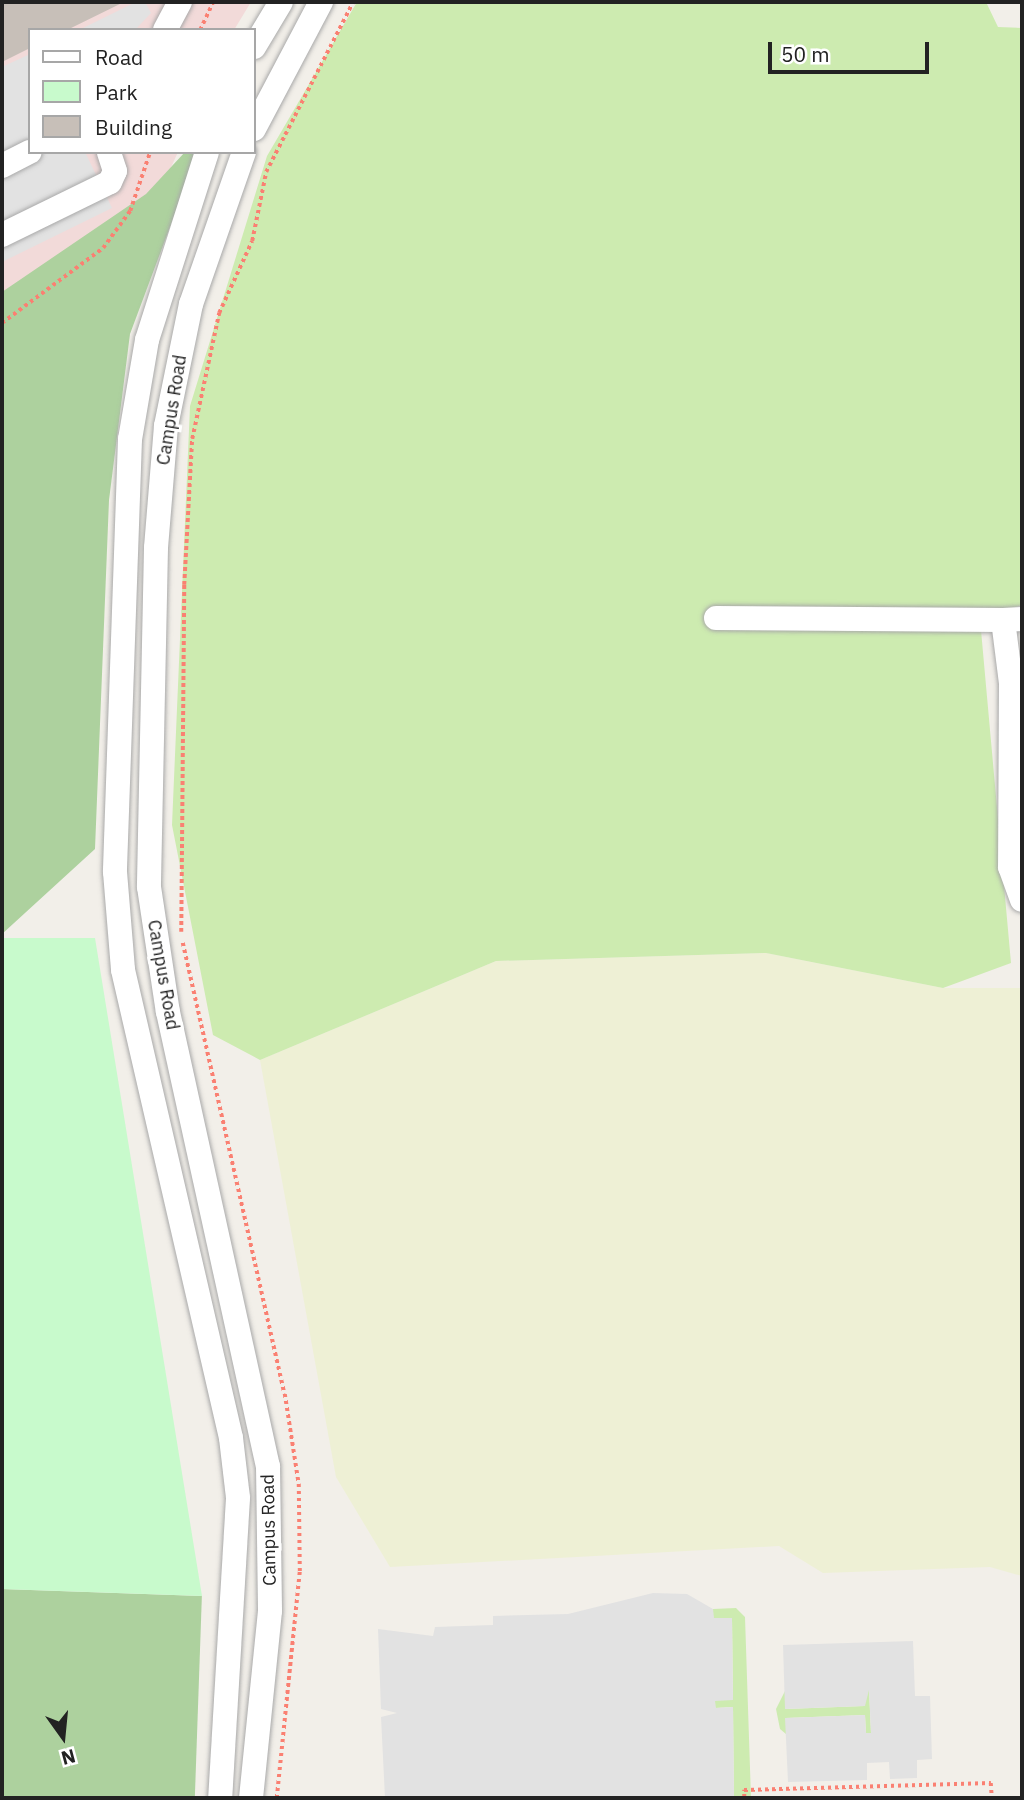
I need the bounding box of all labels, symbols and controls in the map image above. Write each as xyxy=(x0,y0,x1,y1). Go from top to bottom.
legend xyxy=(28,28,256,154)
scale bar xyxy=(772,28,933,72)
text: 50 m xyxy=(781,40,830,68)
text: Road xyxy=(95,43,143,71)
text: Park xyxy=(95,78,138,106)
text: Building xyxy=(95,113,172,141)
street label: Campus Road xyxy=(153,353,191,467)
street label: Campus Road xyxy=(143,918,183,1032)
street label: Campus Road xyxy=(257,1474,281,1586)
north arrow xyxy=(28,1702,98,1772)
text: N xyxy=(59,1744,78,1771)

